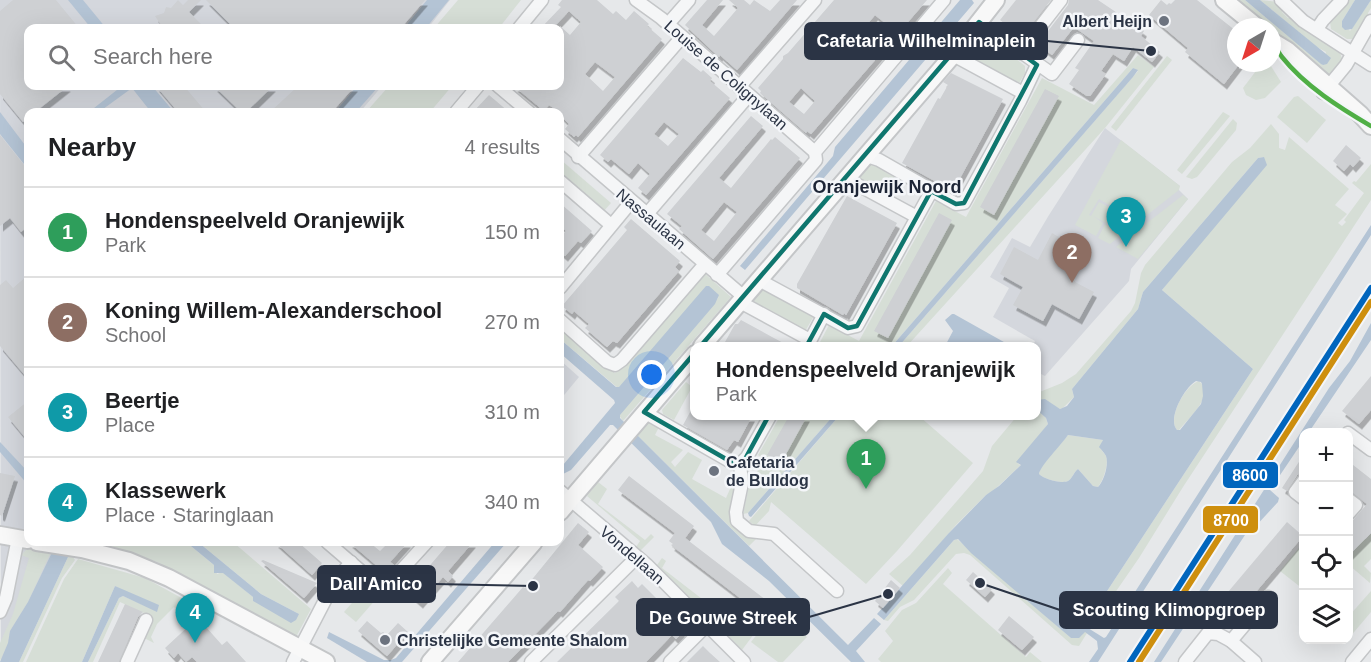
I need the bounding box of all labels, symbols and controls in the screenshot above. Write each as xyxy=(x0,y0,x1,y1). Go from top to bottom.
place label: Albert Heijn xyxy=(1062,13,1152,30)
marker: Albert Heijn xyxy=(1157,14,1171,28)
street label: Louise de Colignylaan xyxy=(661,17,791,133)
north arrow xyxy=(1227,18,1281,72)
callout: Cafetaria Wilhelminaplein xyxy=(805,23,1047,59)
search box xyxy=(24,24,564,90)
text: Cafetaria Wilhelminaplein xyxy=(817,31,1035,51)
icon: search xyxy=(45,41,78,74)
text: Search here xyxy=(93,44,213,69)
text: Nearby xyxy=(48,132,136,162)
text: 4 results xyxy=(464,136,540,158)
district label: Oranjewijk Noord xyxy=(812,177,962,197)
street label: Nassaulaan xyxy=(613,185,689,253)
pin: 3 xyxy=(1106,198,1146,247)
text: Hondenspeelveld Oranjewijk xyxy=(105,208,405,233)
text: 1 xyxy=(62,221,73,243)
text: 150 m xyxy=(484,221,540,243)
text: Park xyxy=(105,234,146,256)
pin: 2 xyxy=(1052,234,1092,283)
text: Koning Willem-Alexanderschool xyxy=(105,298,442,323)
text: 2 xyxy=(62,311,73,333)
text: 270 m xyxy=(484,311,540,333)
text: School xyxy=(105,324,166,346)
popup xyxy=(690,342,1041,420)
text: Hondenspeelveld Oranjewijk xyxy=(716,357,1015,382)
your location xyxy=(637,360,666,389)
text: Park xyxy=(716,383,757,405)
text: Beertje xyxy=(105,388,180,413)
text: 3 xyxy=(62,401,73,423)
text: 310 m xyxy=(484,401,540,423)
text: Place xyxy=(105,414,155,436)
map controls xyxy=(1299,428,1353,644)
button: + xyxy=(1299,428,1353,482)
pin: 1 xyxy=(846,440,886,489)
place label: Cafetaria de Bulldog xyxy=(726,454,809,489)
line badge: 8600 xyxy=(1222,461,1279,489)
marker: Cafetaria de Bulldog xyxy=(707,464,721,478)
text: 8600 xyxy=(1232,467,1268,484)
text: Klassewerk xyxy=(105,478,226,503)
button: − xyxy=(1299,482,1353,536)
text: 4 xyxy=(62,491,73,513)
text: 340 m xyxy=(484,491,540,513)
text: Place · Staringlaan xyxy=(105,504,274,526)
line badge: 8700 xyxy=(1202,505,1259,534)
text: 8700 xyxy=(1213,512,1249,529)
street label: Vondellaan xyxy=(597,523,667,587)
button: locate xyxy=(1299,536,1353,590)
callout: Dall'Amico xyxy=(318,566,435,602)
text: Dall'Amico xyxy=(330,574,422,594)
button: layers xyxy=(1299,590,1353,644)
callout: Scouting Klimopgroep xyxy=(1060,592,1277,628)
pin: 4 xyxy=(176,594,214,643)
callout: De Gouwe Streek xyxy=(637,599,809,635)
text: Scouting Klimopgroep xyxy=(1073,600,1266,620)
text: De Gouwe Streek xyxy=(649,608,798,628)
place label: Christelijke Gemeente Shalom xyxy=(397,632,627,649)
marker: Christelijke Gemeente Shalom xyxy=(378,633,392,647)

